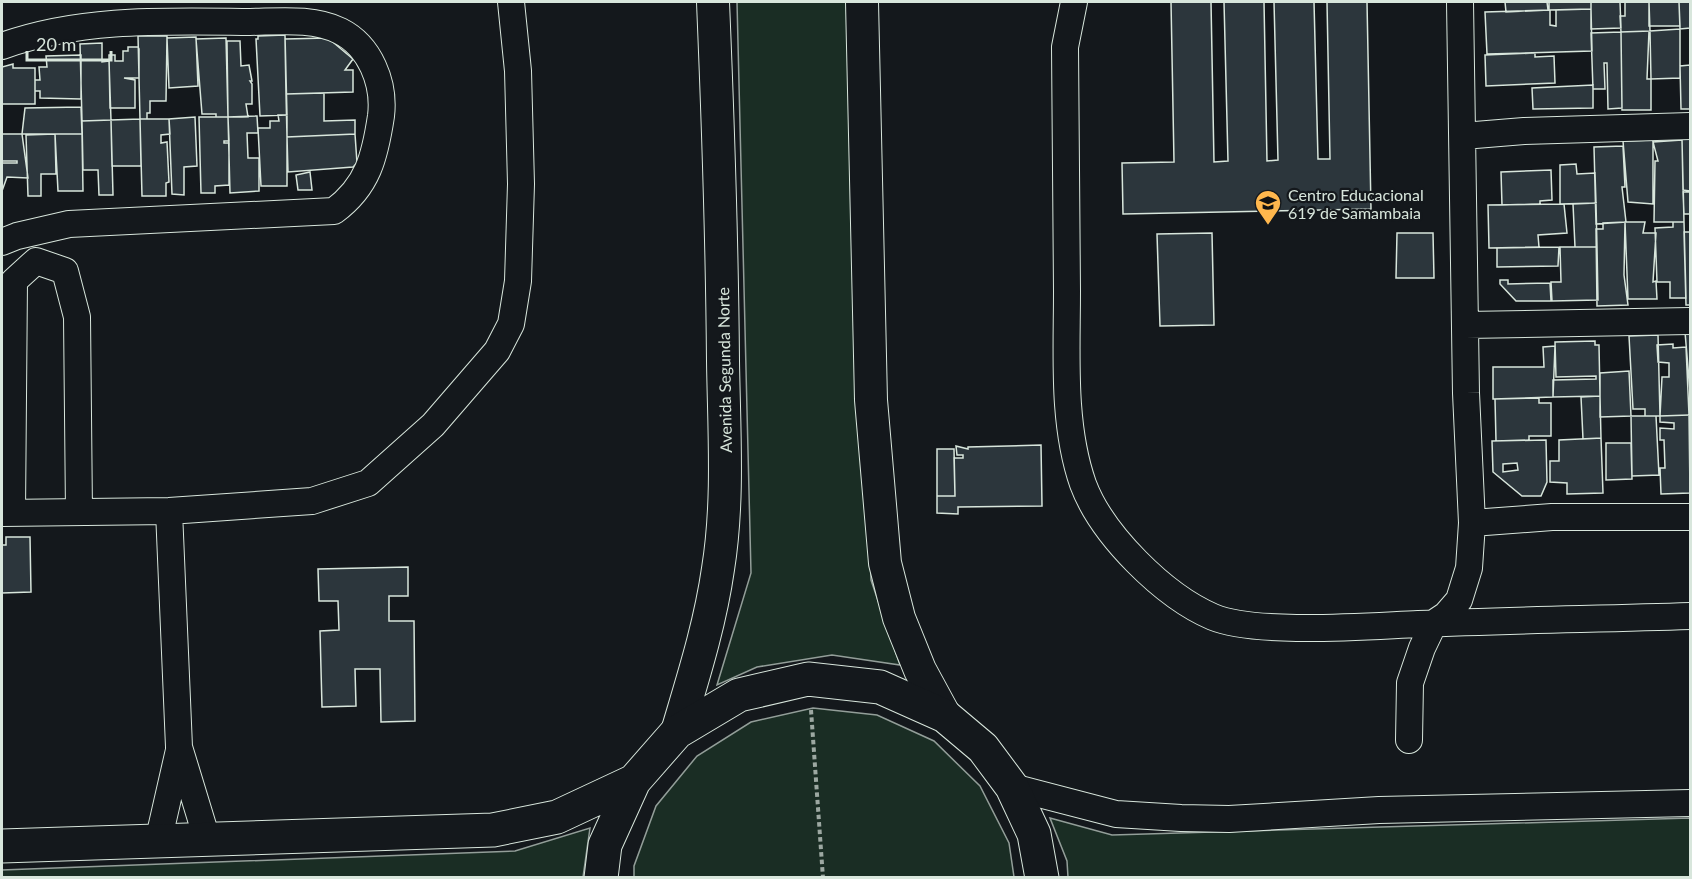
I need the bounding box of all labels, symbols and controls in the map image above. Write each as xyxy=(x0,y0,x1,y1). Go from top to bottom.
scale bar xyxy=(27,24,111,62)
text: 20 m xyxy=(36,33,76,55)
place label: Centro Educacional 619 de Samambaia xyxy=(1288,185,1424,222)
school or university icon: Centro Educacional 619 de Samambaia xyxy=(1253,188,1283,226)
street label: Avenida Segunda Norte xyxy=(713,287,735,453)

